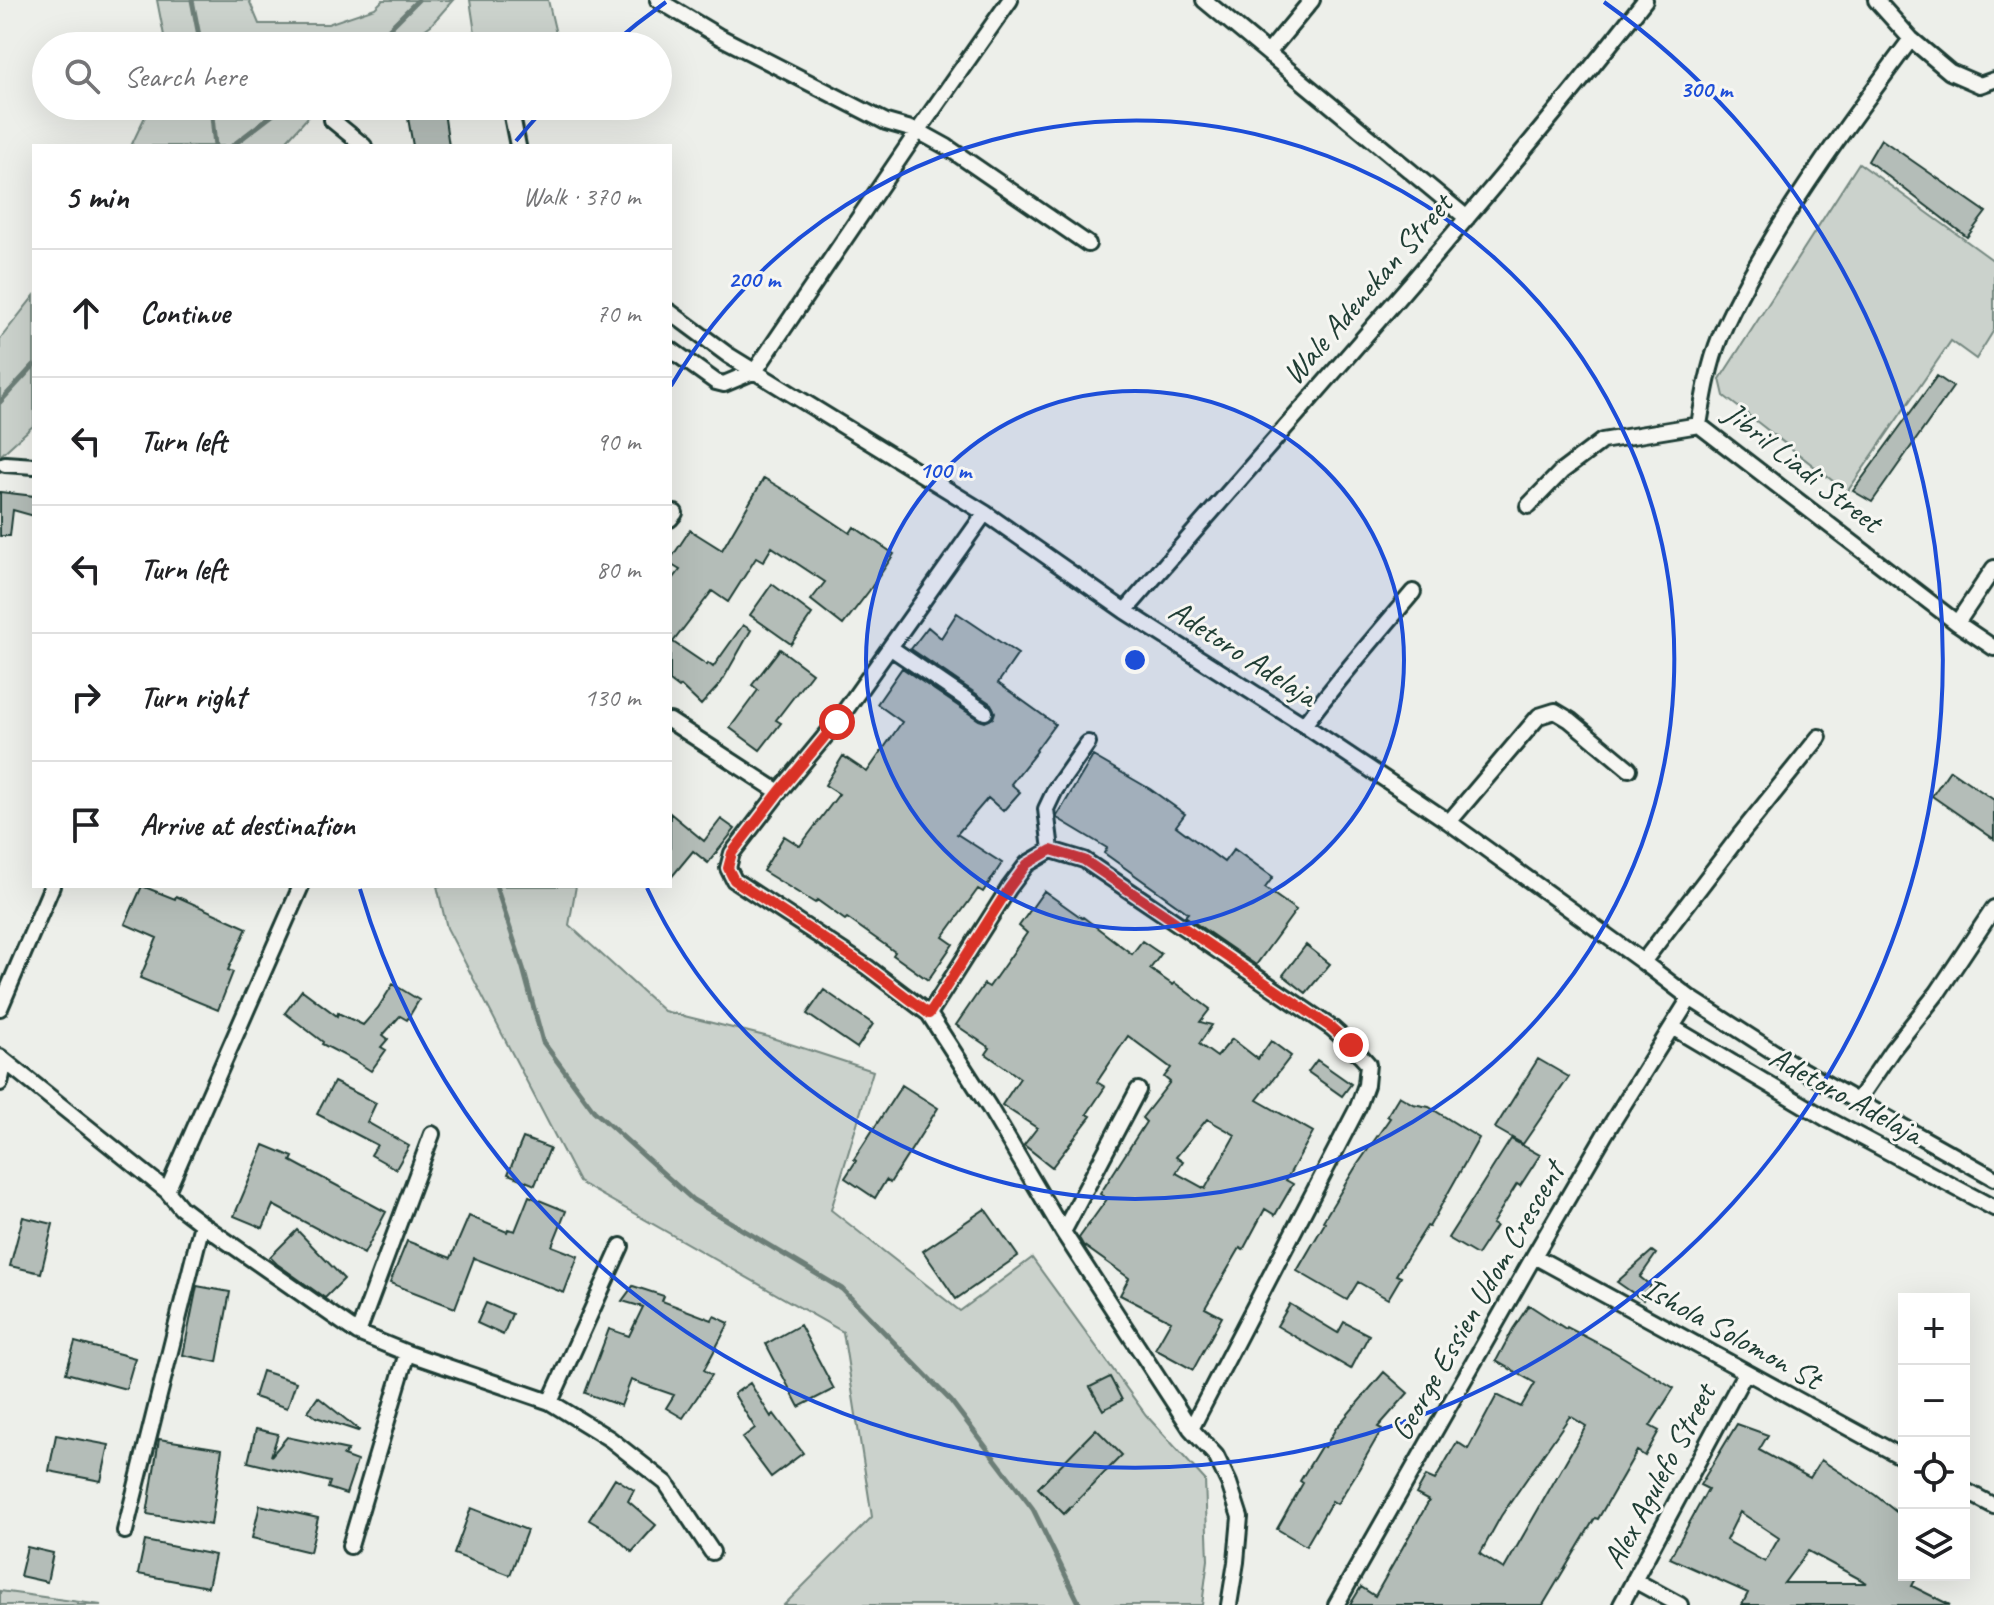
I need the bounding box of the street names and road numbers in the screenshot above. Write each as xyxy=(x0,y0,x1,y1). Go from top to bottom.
street label: Wale Adenekan Street xyxy=(1273,182,1463,393)
street label: Jibril Liadi Street xyxy=(1714,391,1893,544)
street label: Adetoro Adelaja xyxy=(1161,590,1327,718)
street label: Adetoro Adelaja xyxy=(1762,1036,1932,1155)
street label: George Essien Udom Crescent xyxy=(1380,1150,1576,1448)
street label: Ishola Solomon St xyxy=(1635,1267,1832,1401)
street label: Alex Agulefo Street xyxy=(1593,1374,1726,1575)

